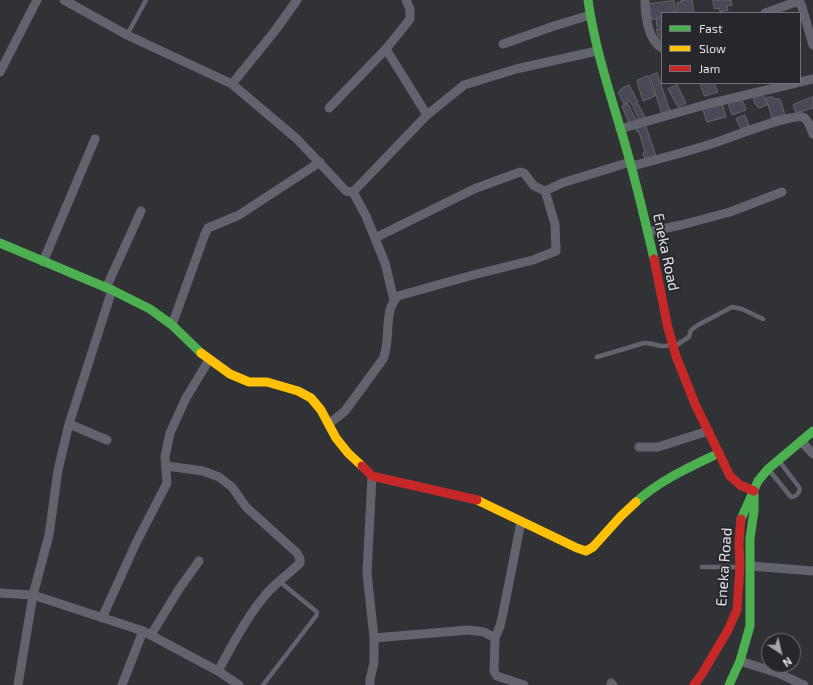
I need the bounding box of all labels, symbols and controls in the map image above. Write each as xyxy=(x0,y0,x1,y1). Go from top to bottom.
legend xyxy=(661,12,801,84)
text: Fast xyxy=(699,21,722,35)
text: Slow xyxy=(699,41,726,55)
text: Jam xyxy=(699,61,720,75)
street label: Eneka Road xyxy=(649,212,683,292)
street label: Eneka Road xyxy=(712,527,736,607)
north arrow xyxy=(761,633,801,673)
text: N xyxy=(781,655,795,670)

